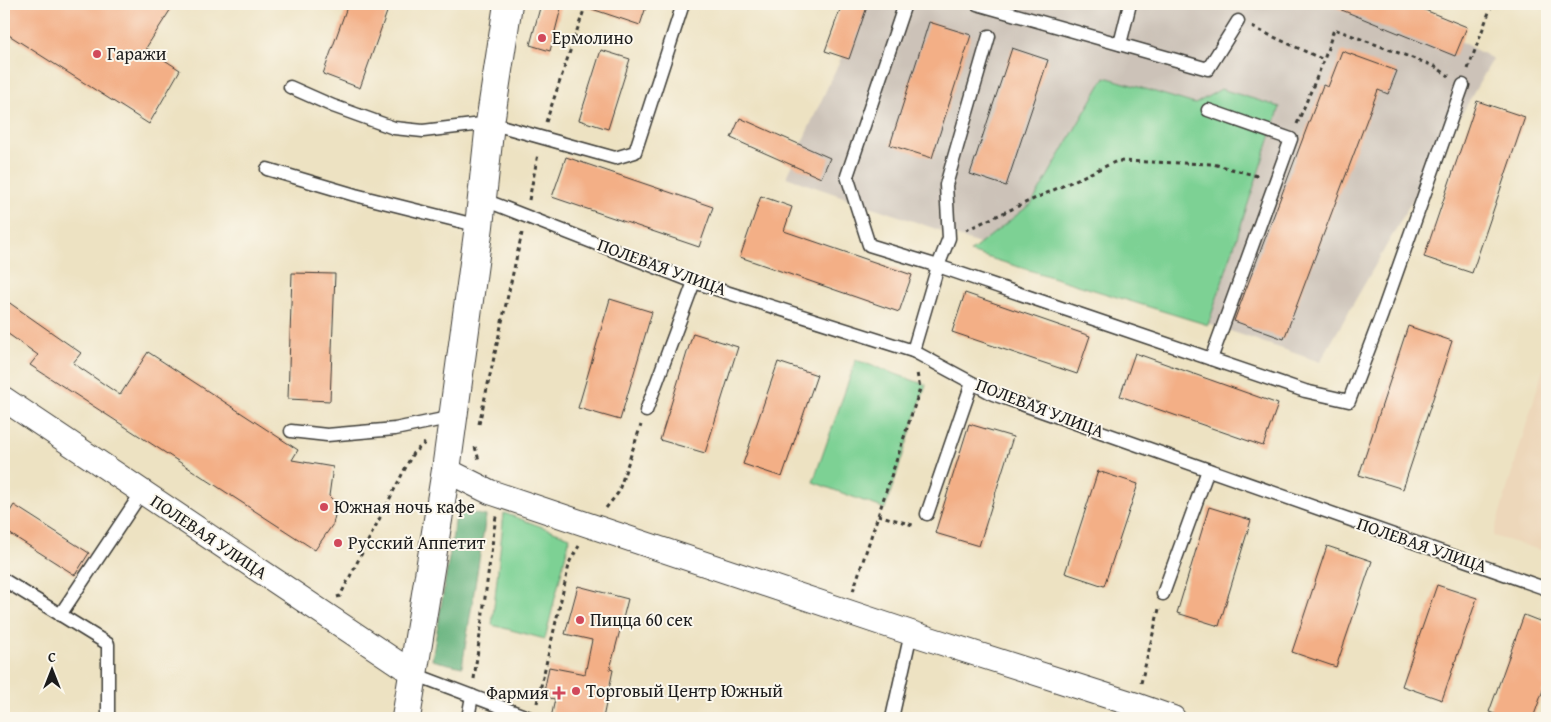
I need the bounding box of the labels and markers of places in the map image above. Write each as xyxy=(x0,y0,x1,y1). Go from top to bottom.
place label: Ермолино xyxy=(552,24,633,51)
marker: Ермолино xyxy=(536,32,548,44)
place label: Гаражи xyxy=(107,40,167,67)
marker: Гаражи xyxy=(91,48,103,60)
place label: Южная ночь кафе xyxy=(334,493,475,520)
marker: Южная ночь кафе xyxy=(318,501,330,513)
place label: Русский Аппетит xyxy=(348,529,486,556)
marker: Русский Аппетит xyxy=(332,537,344,549)
place label: Пицца 60 сек xyxy=(590,606,693,633)
marker: Пицца 60 сек xyxy=(574,614,586,626)
place label: Торговый Центр Южный xyxy=(586,677,783,704)
place label: Фармия xyxy=(486,679,549,706)
marker: Торговый Центр Южный xyxy=(570,685,582,697)
marker: Фармия xyxy=(553,687,565,699)

